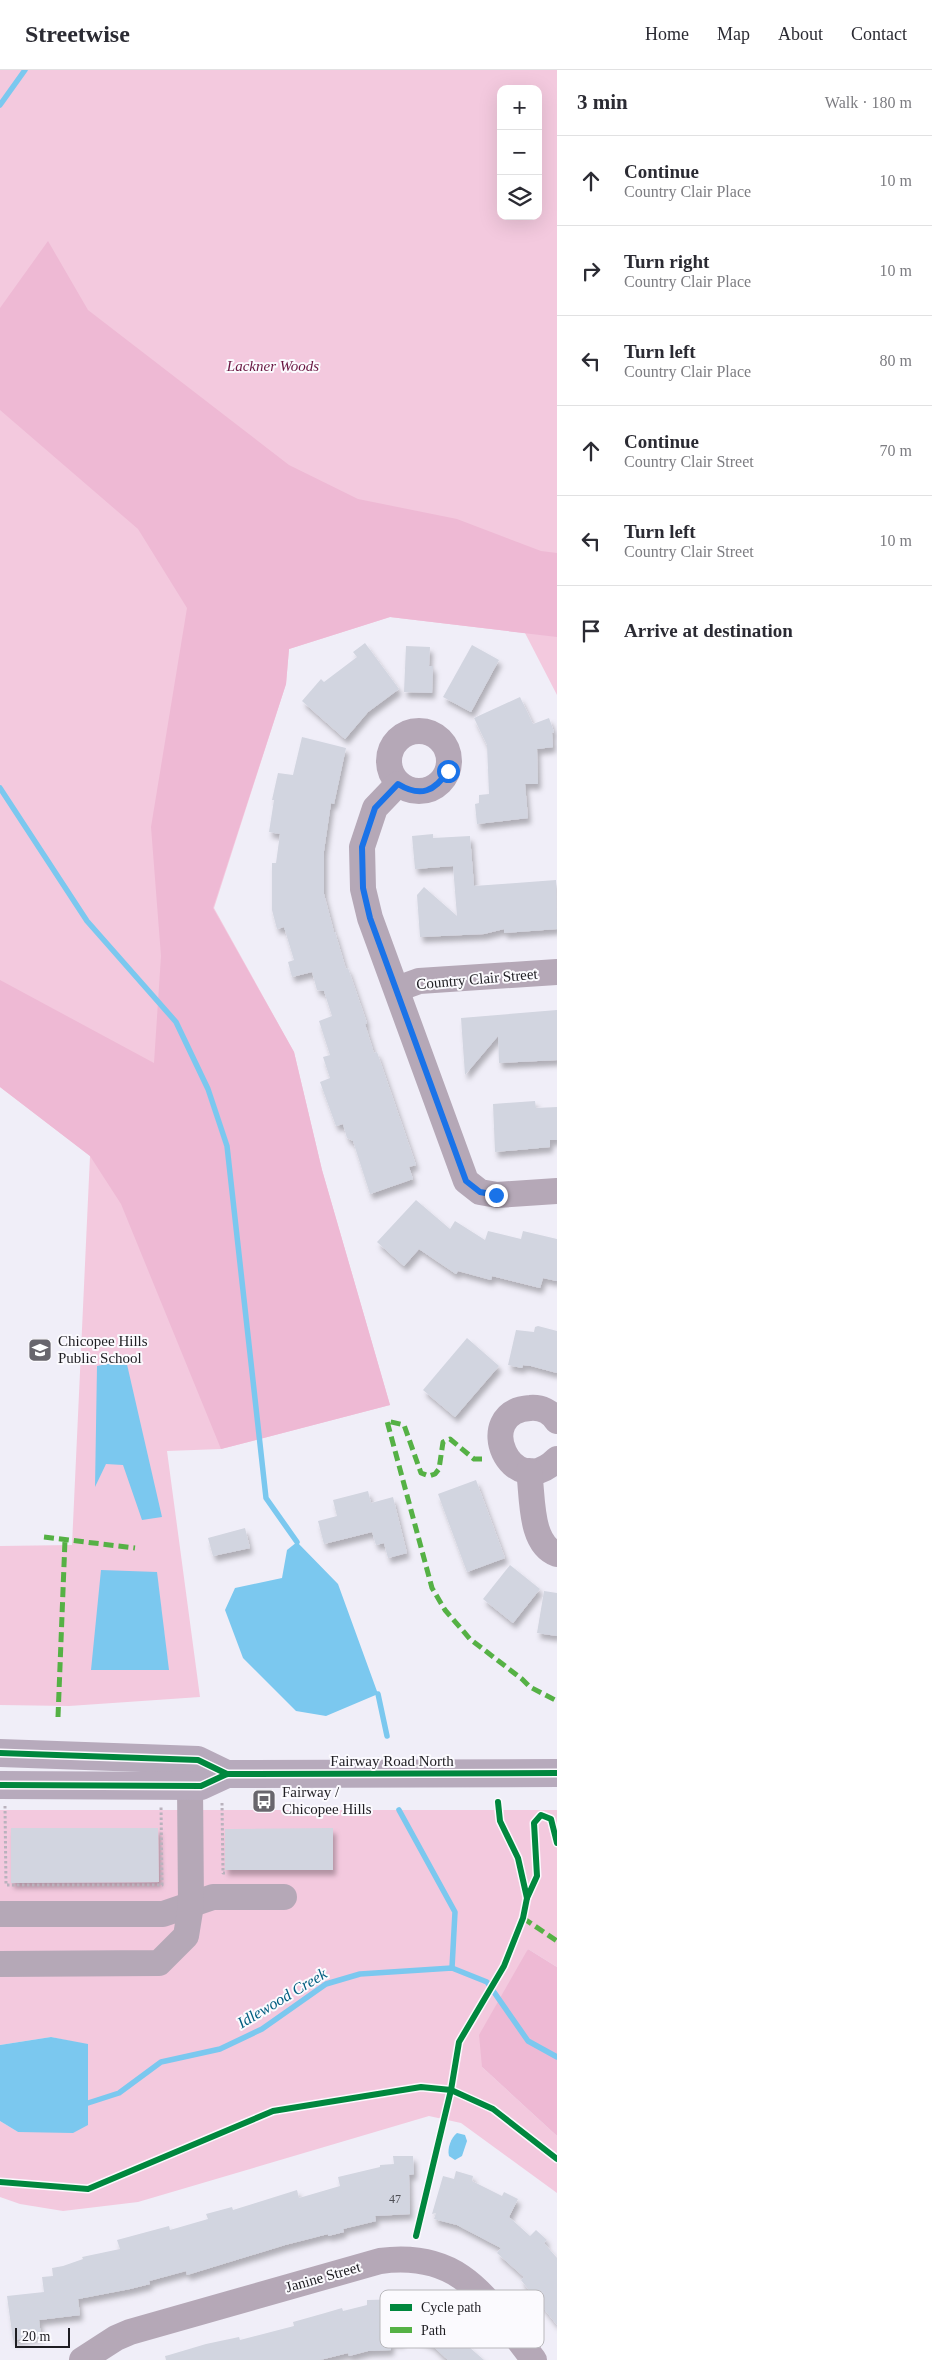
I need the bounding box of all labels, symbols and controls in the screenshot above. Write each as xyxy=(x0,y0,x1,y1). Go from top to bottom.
text: Streetwise xyxy=(25,21,130,47)
text: Home xyxy=(645,24,689,44)
text: Map xyxy=(717,24,750,44)
text: About xyxy=(778,24,823,44)
text: Contact xyxy=(851,24,907,44)
map controls xyxy=(497,85,542,220)
button: + xyxy=(497,85,542,130)
text: 3 min xyxy=(577,90,628,114)
text: Walk · 180 m xyxy=(825,94,912,111)
button: − xyxy=(497,130,542,175)
text: Continue xyxy=(624,161,699,182)
icon: ahead xyxy=(577,167,605,195)
text: 10 m xyxy=(880,172,912,189)
button: layers xyxy=(497,175,542,220)
text: Country Clair Place xyxy=(624,183,751,200)
text: Turn right xyxy=(624,251,709,272)
icon: right xyxy=(577,257,605,285)
text: 10 m xyxy=(880,262,912,279)
text: Country Clair Place xyxy=(624,273,751,290)
text: Turn left xyxy=(624,341,696,362)
icon: left xyxy=(577,347,605,375)
text: 80 m xyxy=(880,352,912,369)
park label: Lackner Woods xyxy=(226,358,319,374)
text: Country Clair Place xyxy=(624,363,751,380)
text: Continue xyxy=(624,431,699,452)
icon: ahead xyxy=(577,437,605,465)
text: 70 m xyxy=(880,442,912,459)
text: Country Clair Street xyxy=(624,453,754,470)
text: Turn left xyxy=(624,521,696,542)
icon: left xyxy=(577,527,605,555)
text: 10 m xyxy=(880,532,912,549)
text: Country Clair Street xyxy=(624,543,754,560)
icon: arrive xyxy=(577,617,605,645)
text: Arrive at destination xyxy=(624,620,793,641)
route start xyxy=(437,760,460,783)
street label: Country Clair Street xyxy=(416,966,539,992)
route end xyxy=(485,1184,508,1207)
place label: Chicopee Hills Public School xyxy=(58,1333,148,1366)
school or university icon: Chicopee Hills Public School xyxy=(27,1337,53,1363)
street label: Fairway Road North xyxy=(330,1753,454,1769)
place label: Fairway / Chicopee Hills xyxy=(282,1784,372,1817)
bus stop icon: Fairway / Chicopee Hills xyxy=(251,1788,277,1814)
water label: Idlewood Creek xyxy=(233,1964,331,2032)
house number: 47 xyxy=(389,2192,401,2206)
street label: Janine Street xyxy=(284,2258,363,2295)
legend xyxy=(380,2290,544,2348)
text: Cycle path xyxy=(421,2300,481,2315)
text: Path xyxy=(421,2323,446,2338)
scale bar xyxy=(15,2325,70,2348)
text: 20 m xyxy=(22,2329,50,2344)

